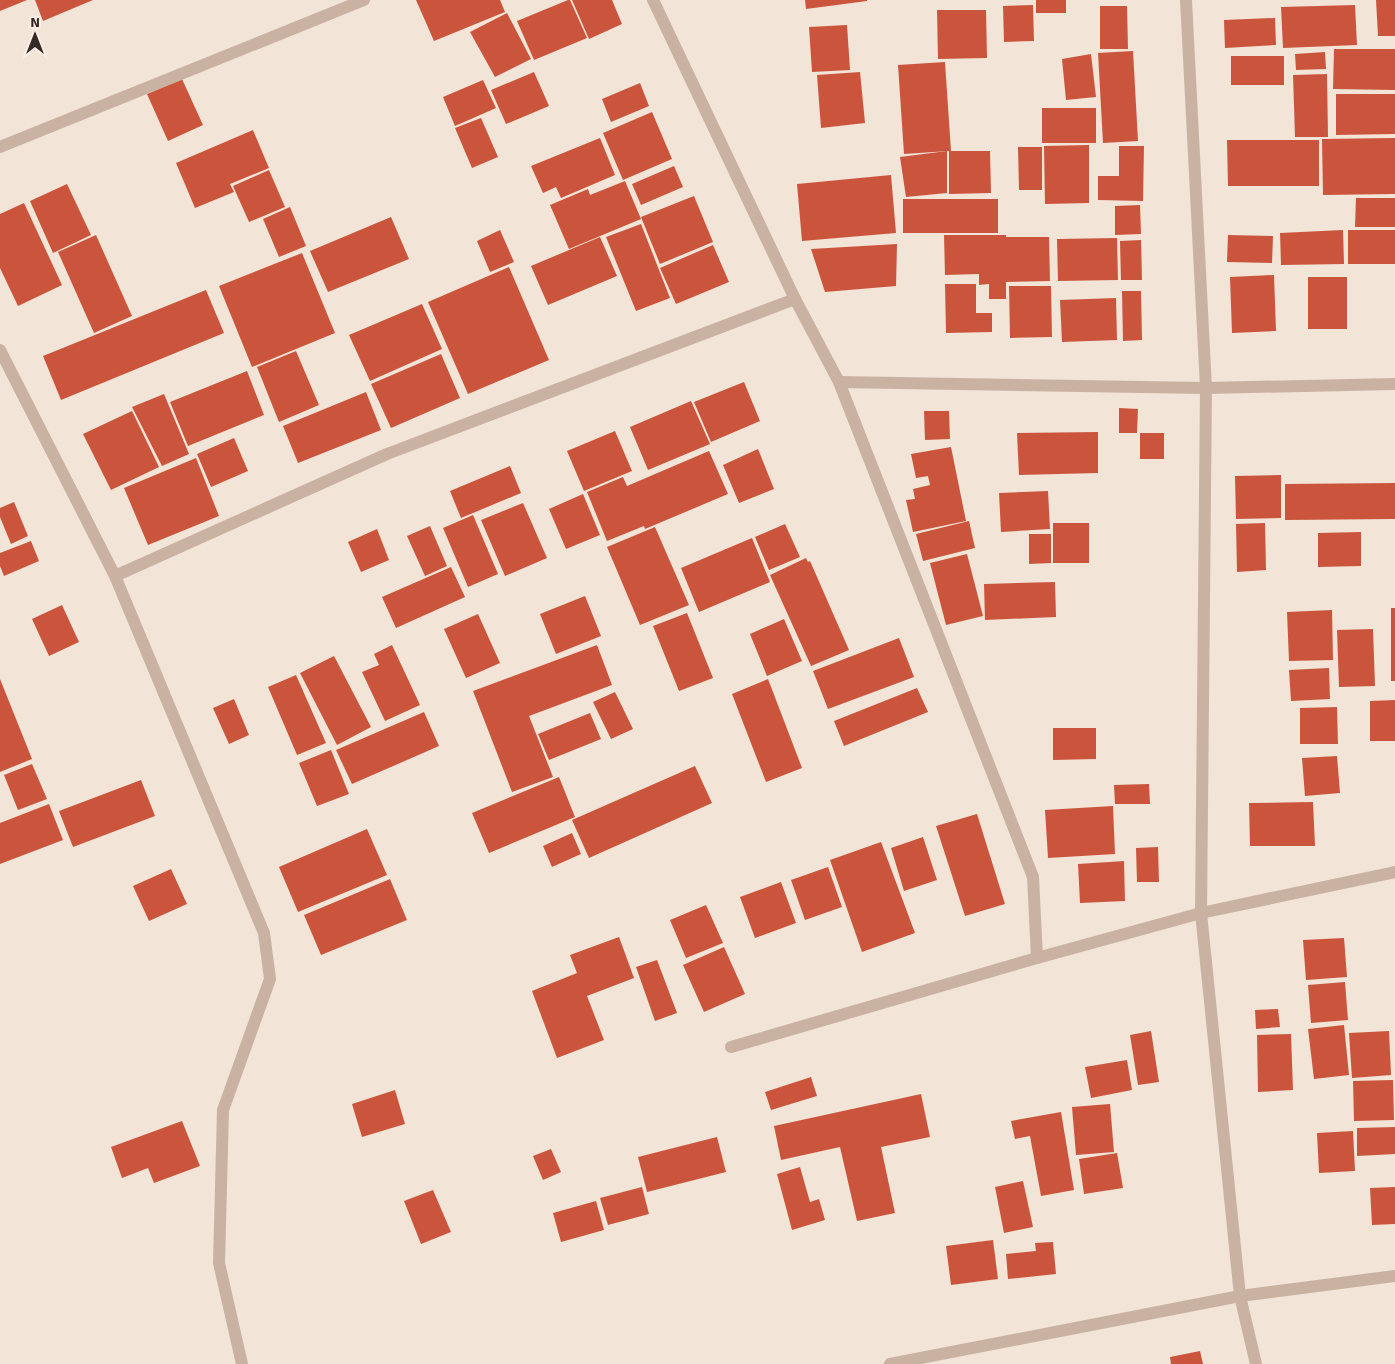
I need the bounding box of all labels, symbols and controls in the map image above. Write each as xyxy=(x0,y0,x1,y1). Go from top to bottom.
north arrow xyxy=(10,10,60,60)
text: N xyxy=(30,14,40,31)

